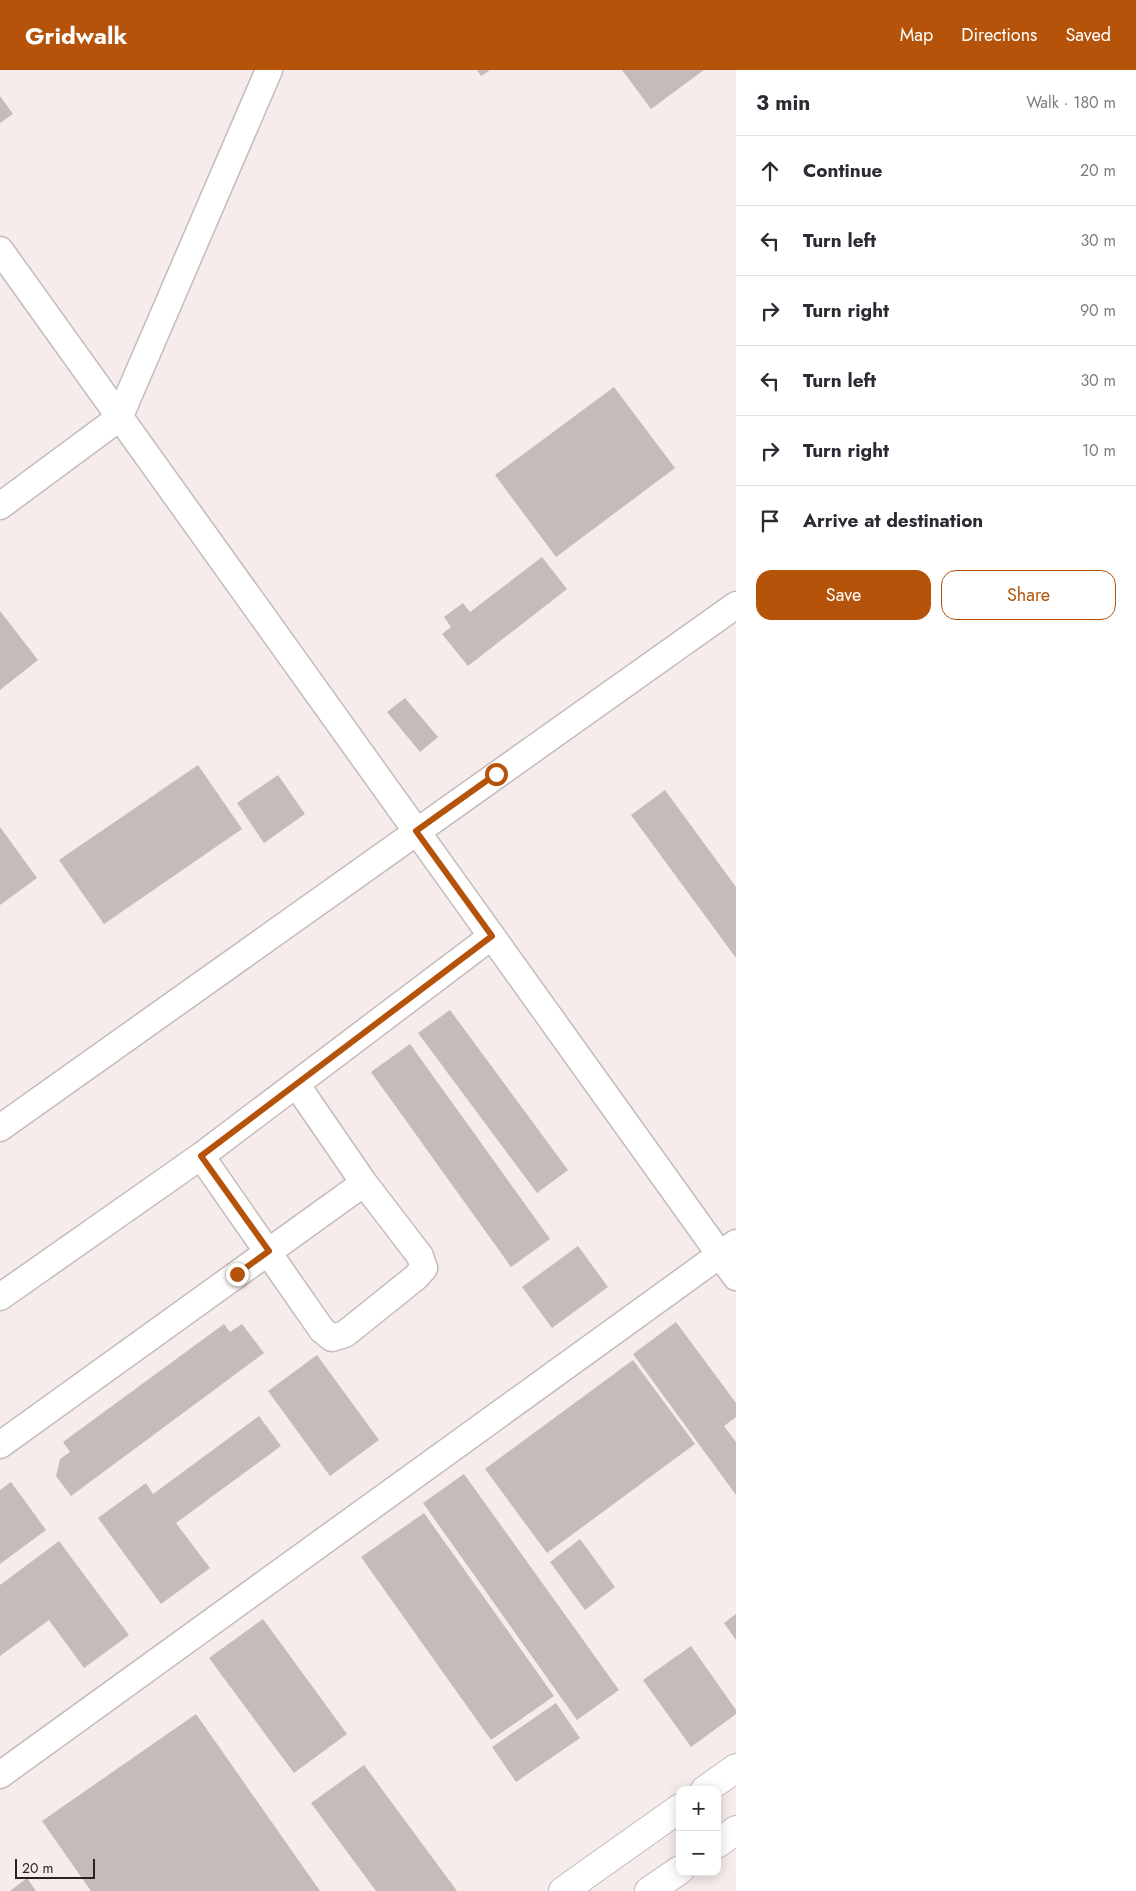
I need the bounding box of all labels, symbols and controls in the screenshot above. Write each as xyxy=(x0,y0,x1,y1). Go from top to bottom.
text: Gridwalk xyxy=(25,18,127,53)
text: Map xyxy=(900,22,933,48)
text: Directions xyxy=(961,22,1037,48)
text: Saved xyxy=(1065,22,1111,48)
text: 3 min xyxy=(756,88,810,118)
text: Walk · 180 m xyxy=(1026,91,1116,114)
icon: ahead xyxy=(756,157,784,185)
text: Continue xyxy=(803,157,882,184)
text: 20 m xyxy=(1080,159,1116,182)
icon: left xyxy=(756,227,784,255)
text: Turn left xyxy=(803,227,876,254)
text: 30 m xyxy=(1080,229,1116,252)
icon: right xyxy=(756,297,784,325)
text: Turn right xyxy=(803,297,889,324)
text: 90 m xyxy=(1080,299,1116,322)
icon: left xyxy=(756,367,784,395)
text: Turn left xyxy=(803,367,876,394)
text: 30 m xyxy=(1080,369,1116,392)
icon: right xyxy=(756,437,784,465)
text: Turn right xyxy=(803,437,889,464)
text: 10 m xyxy=(1082,439,1116,462)
icon: arrive xyxy=(756,507,784,535)
text: Arrive at destination xyxy=(803,507,983,534)
button: Save xyxy=(756,570,931,620)
button: Share xyxy=(941,570,1116,620)
route start xyxy=(485,763,508,786)
route end xyxy=(226,1263,249,1286)
map controls xyxy=(676,1786,721,1876)
button: + xyxy=(676,1786,721,1831)
button: − xyxy=(676,1831,721,1876)
scale bar xyxy=(15,1856,95,1879)
text: 20 m xyxy=(22,1858,54,1878)

